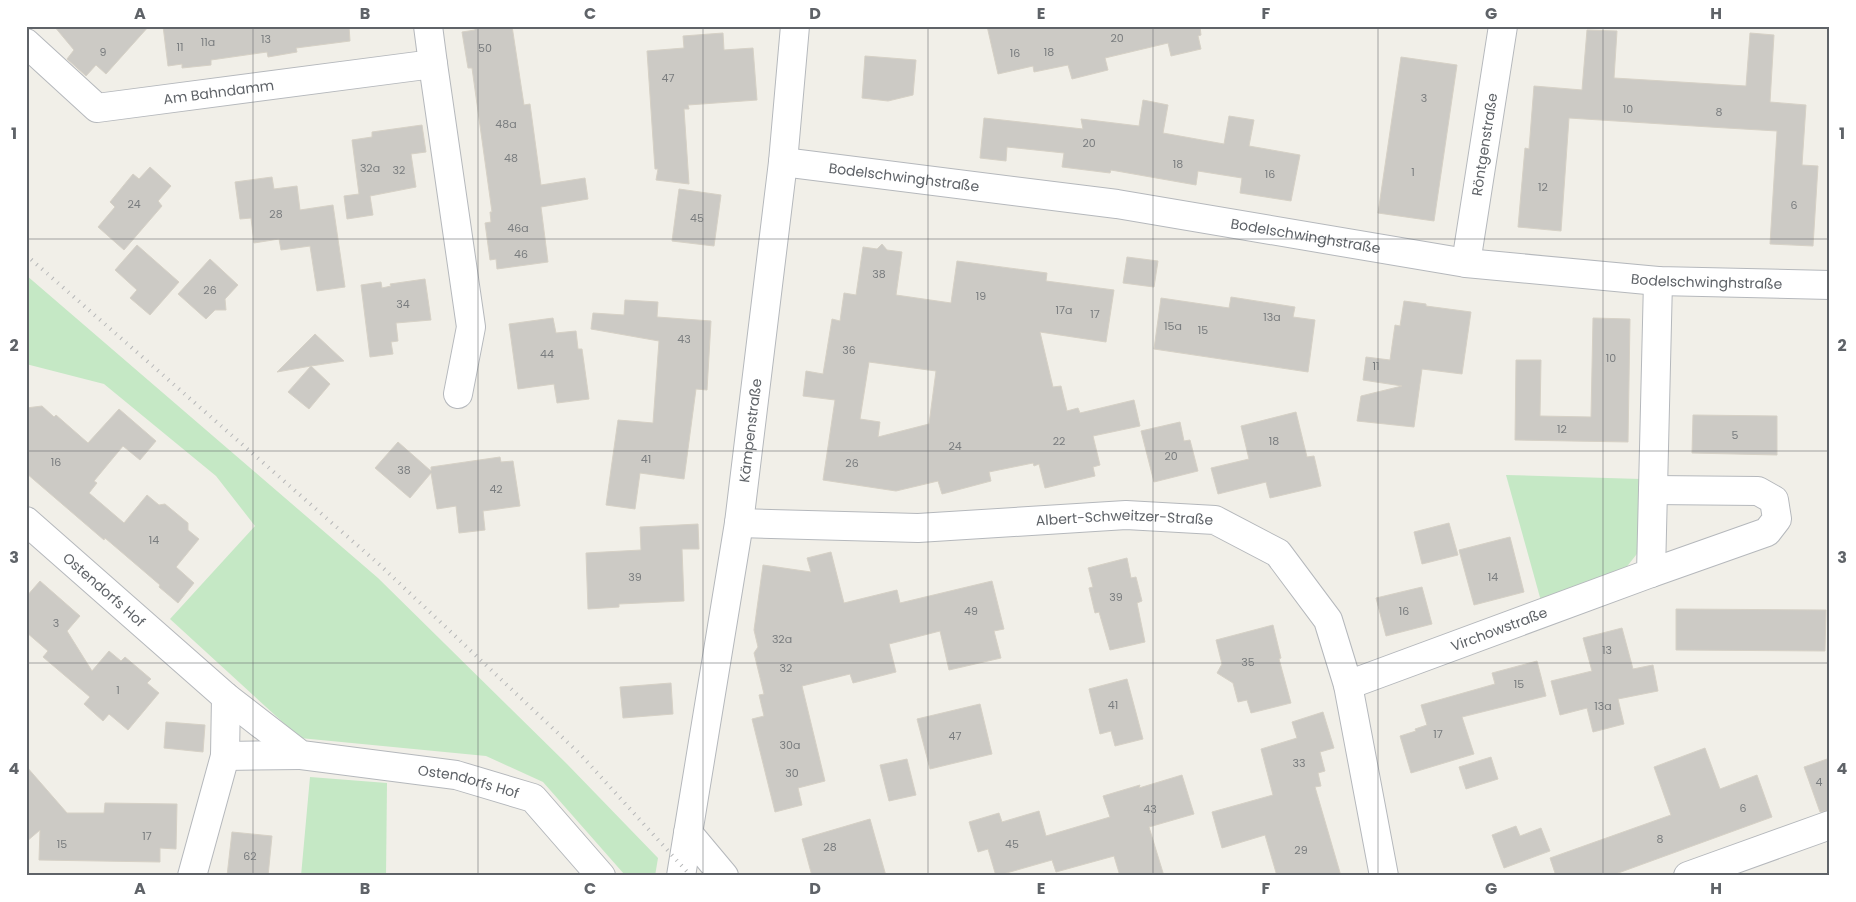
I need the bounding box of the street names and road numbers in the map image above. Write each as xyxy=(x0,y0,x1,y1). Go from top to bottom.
street label: Am Bahndamm xyxy=(162,75,275,109)
street label: Röntgenstraße xyxy=(1467,91,1502,197)
street label: Bodelschwinghstraße xyxy=(828,158,981,197)
street label: Bodelschwinghstraße xyxy=(1229,213,1382,258)
street label: Bodelschwinghstraße xyxy=(1630,268,1783,294)
street label: Kämpenstraße xyxy=(734,377,767,484)
street label: Albert-Schweitzer-Straße xyxy=(1035,505,1214,531)
street label: Ostendorfs Hof xyxy=(59,548,150,632)
street label: Virchowstraße xyxy=(1448,602,1550,656)
street label: Ostendorfs Hof xyxy=(417,760,522,803)

